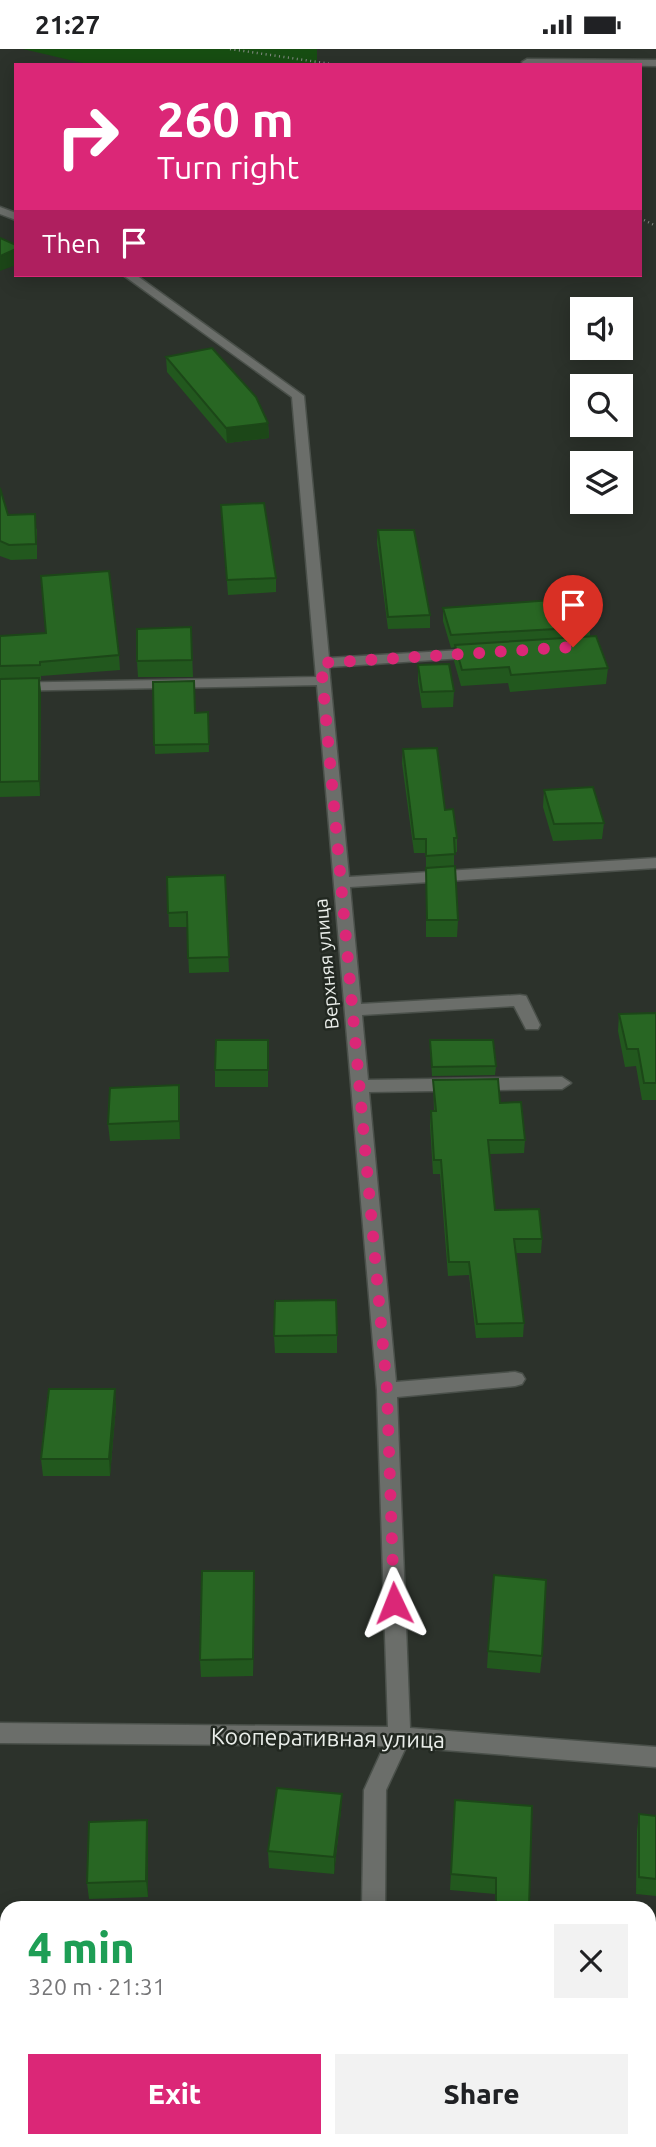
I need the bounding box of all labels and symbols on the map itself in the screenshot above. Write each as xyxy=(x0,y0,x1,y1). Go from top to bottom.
pin xyxy=(543,575,603,647)
street label: Верхняя улица xyxy=(309,898,343,1030)
position arrow xyxy=(357,1566,431,1640)
street label: Кооперативная улица xyxy=(211,1723,445,1752)

